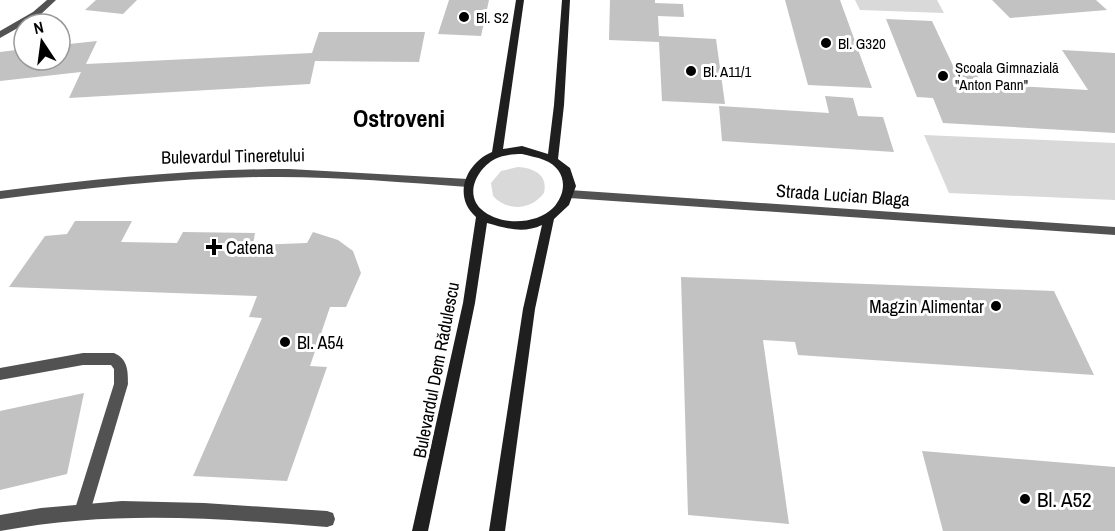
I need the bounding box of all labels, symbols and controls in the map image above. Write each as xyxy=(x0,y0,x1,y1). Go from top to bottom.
place label: Bl. S2 xyxy=(476,7,509,28)
marker: Bl. S2 xyxy=(457,10,471,24)
north arrow xyxy=(12,12,72,72)
text: N xyxy=(32,16,46,39)
place label: Bl. G320 xyxy=(838,33,886,54)
marker: Bl. G320 xyxy=(819,36,833,50)
place label: Școala Gimnazială "Anton Pann" xyxy=(955,57,1059,95)
place label: Bl. A11/1 xyxy=(703,61,752,82)
marker: Bl. A11/1 xyxy=(684,64,698,78)
marker: Școala Gimnazială "Anton Pann" xyxy=(936,69,950,83)
district label: Ostroveni xyxy=(353,102,445,134)
street label: Bulevardul Tineretului xyxy=(161,142,305,170)
street label: Strada Lucian Blaga xyxy=(775,178,911,212)
place label: Catena xyxy=(226,235,274,260)
marker: Catena xyxy=(207,240,221,254)
street label: Bulevardul Dem Rădulescu xyxy=(407,280,465,460)
place label: Magzin Alimentar xyxy=(869,294,984,319)
marker: Magzin Alimentar xyxy=(989,299,1003,313)
place label: Bl. A54 xyxy=(297,330,344,355)
marker: Bl. A54 xyxy=(278,335,292,349)
place label: Bl. A52 xyxy=(1037,485,1092,514)
marker: Bl. A52 xyxy=(1018,492,1032,506)

